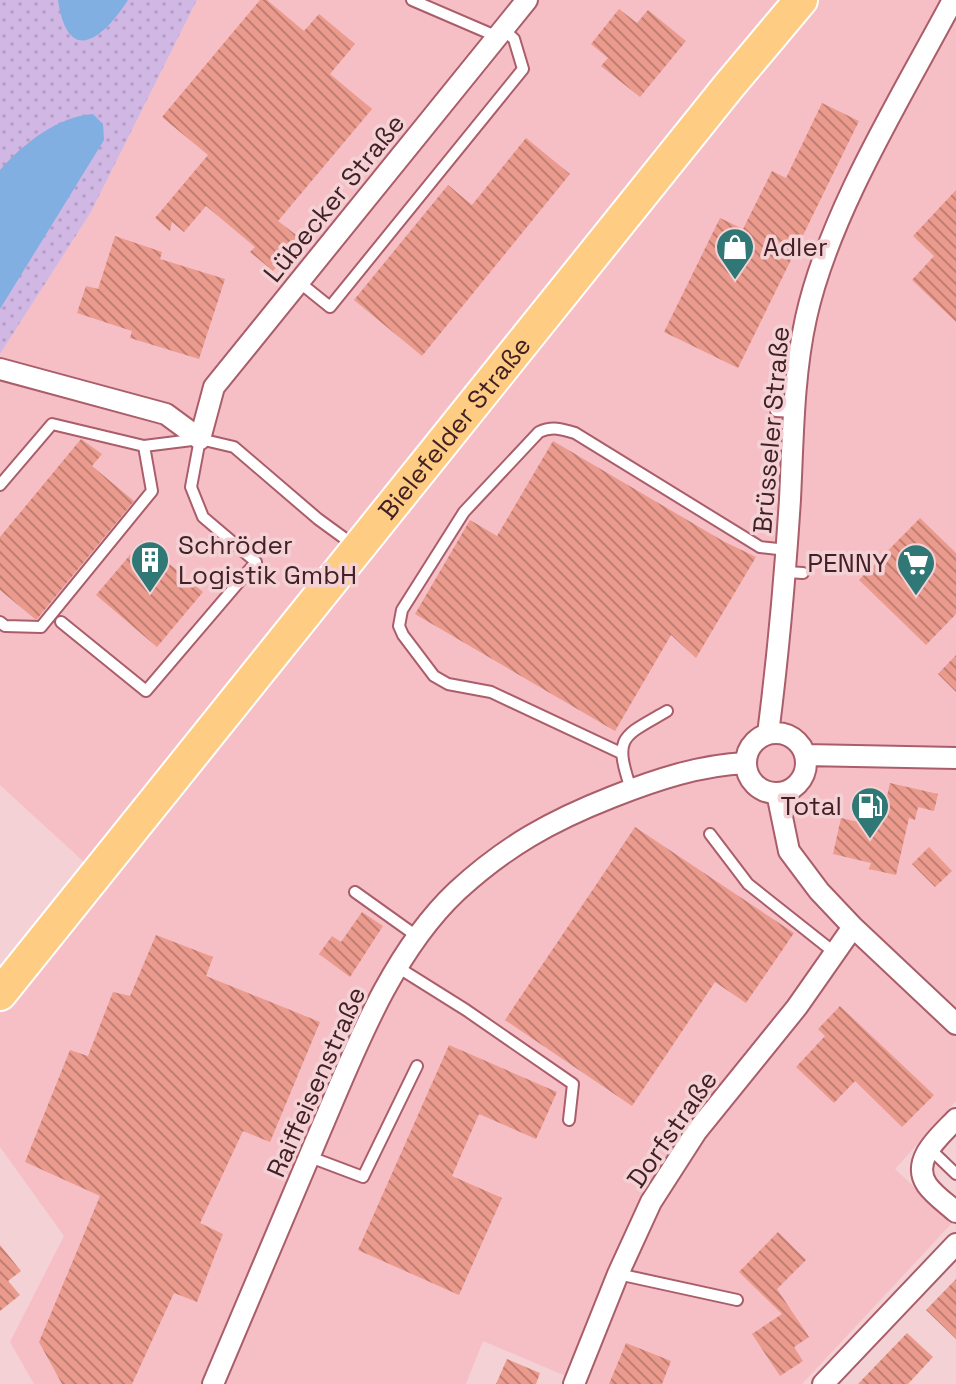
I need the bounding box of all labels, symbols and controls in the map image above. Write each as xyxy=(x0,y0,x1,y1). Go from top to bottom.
street label: Lübecker Straße xyxy=(256,107,412,289)
shop icon: Adler xyxy=(714,226,756,281)
place label: Adler xyxy=(763,230,828,264)
street label: Brüsseler Straße xyxy=(745,325,797,535)
street label: Bielefelder Straße xyxy=(371,329,538,526)
place label: Schröder Logistik GmbH xyxy=(178,528,357,592)
building icon: Schröder Logistik GmbH xyxy=(129,539,171,594)
supermarket icon: PENNY xyxy=(895,542,937,597)
place label: PENNY xyxy=(807,546,888,580)
fuel station icon: Total xyxy=(849,785,891,840)
place label: Total xyxy=(781,789,842,823)
street label: Raiffeisenstraße xyxy=(259,981,373,1183)
street label: Dorfstraße xyxy=(619,1064,725,1194)

